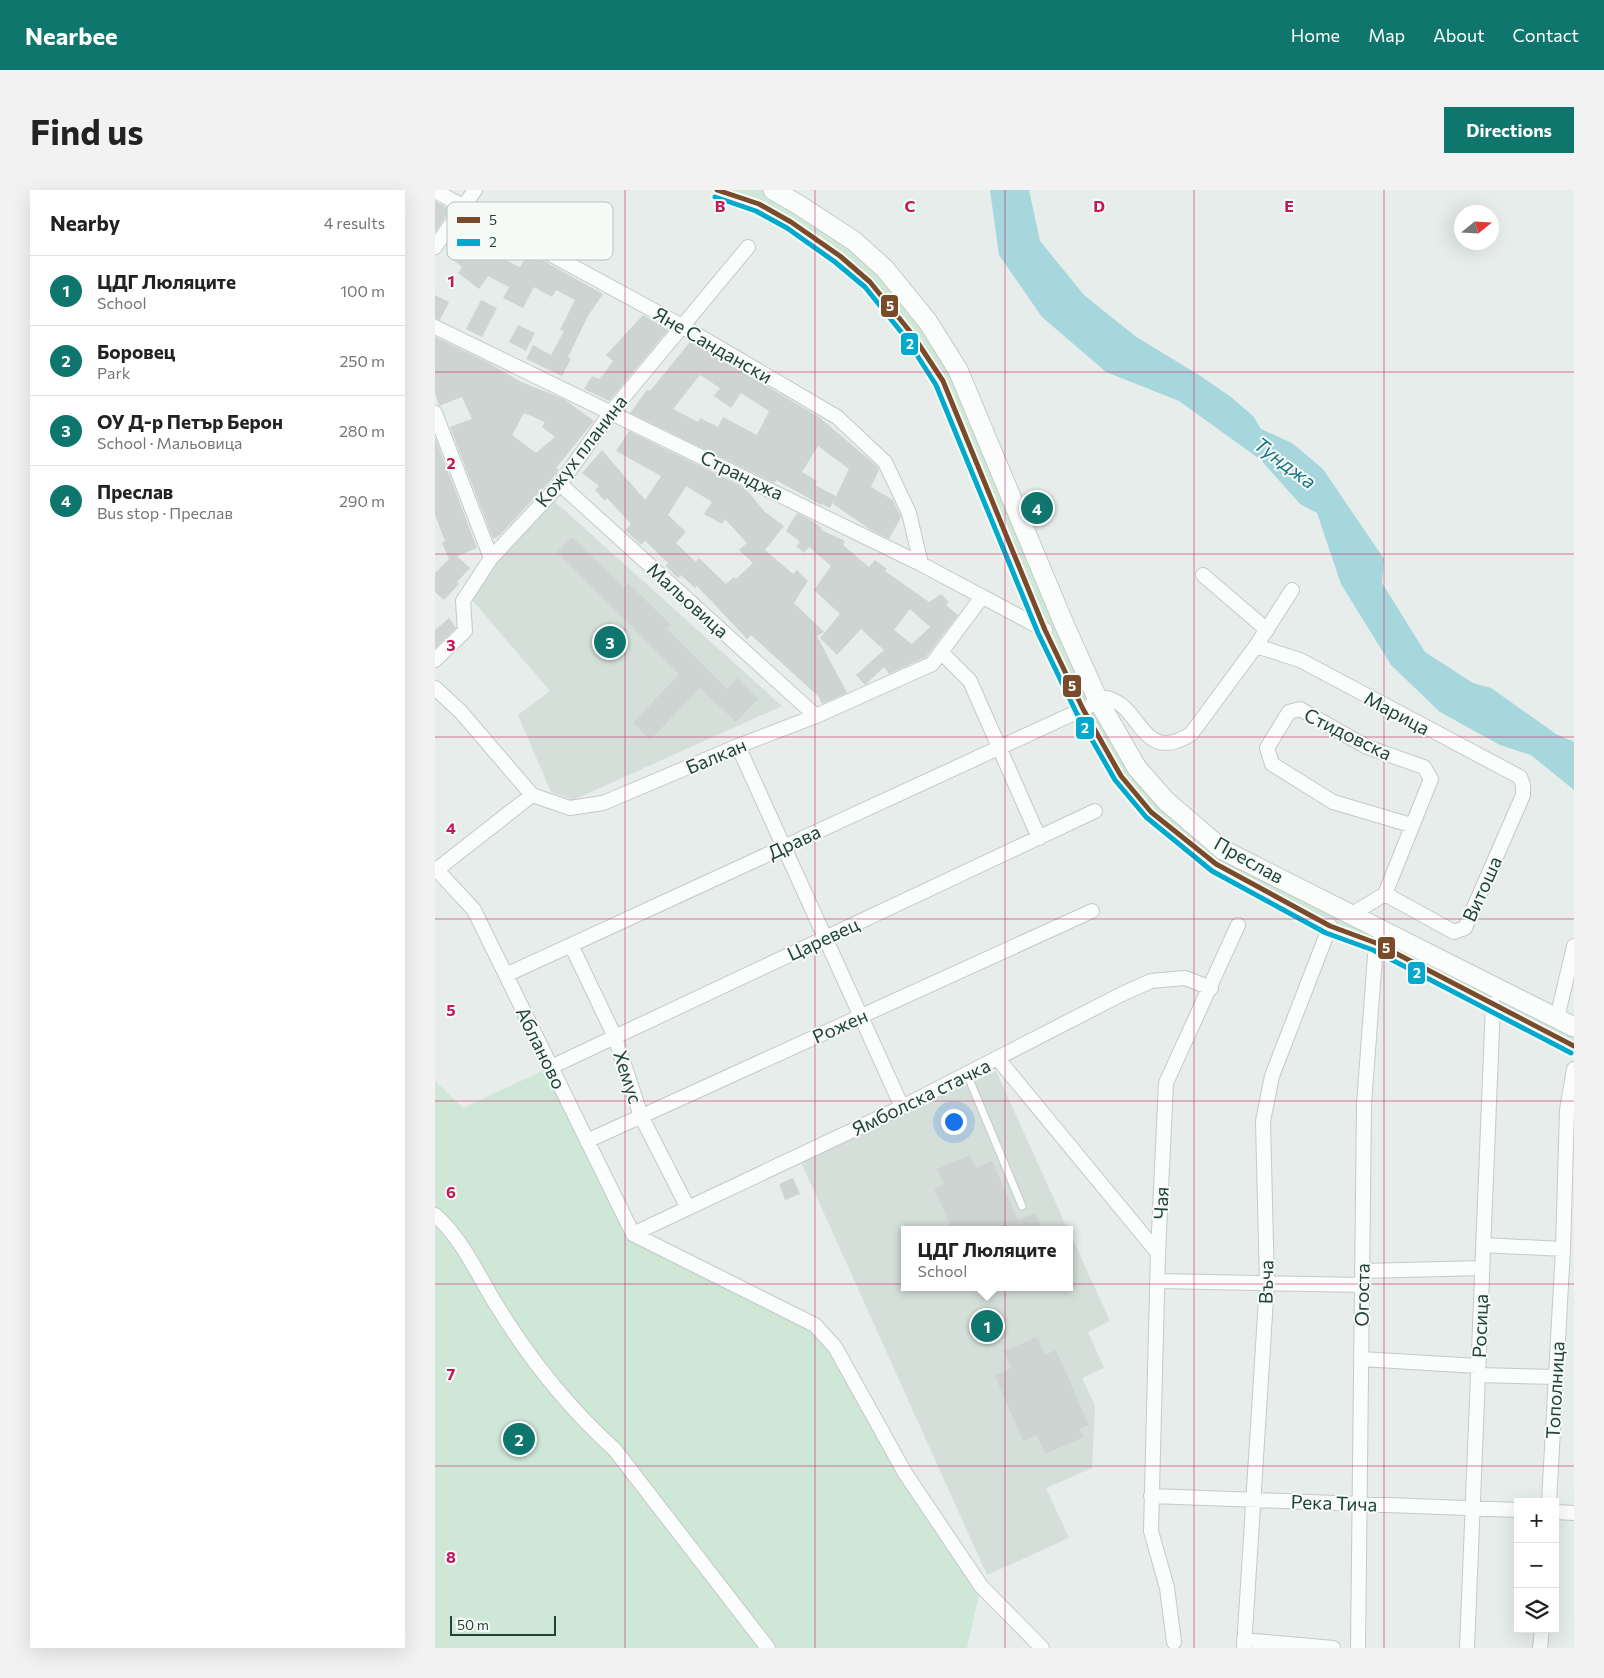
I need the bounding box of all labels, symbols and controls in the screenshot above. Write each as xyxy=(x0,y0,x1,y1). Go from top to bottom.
text: Nearbee xyxy=(25,21,118,50)
text: Home xyxy=(1291,24,1340,46)
text: Map xyxy=(1368,24,1405,46)
text: About xyxy=(1433,24,1485,46)
text: Contact xyxy=(1513,24,1579,46)
button: Directions xyxy=(1444,107,1574,153)
text: Find us xyxy=(30,109,144,152)
text: B xyxy=(715,196,726,215)
text: C xyxy=(905,196,916,215)
text: D xyxy=(1093,196,1105,215)
text: E xyxy=(1284,196,1294,215)
legend xyxy=(447,202,613,260)
north arrow xyxy=(1454,205,1499,250)
text: Nearby xyxy=(50,210,120,235)
text: 5 xyxy=(489,211,497,228)
text: 4 results xyxy=(324,213,385,232)
text: 2 xyxy=(489,233,497,250)
text: ЦДГ Люляците xyxy=(97,270,236,293)
text: 1 xyxy=(447,271,455,290)
text: 1 xyxy=(62,281,70,300)
text: 100 m xyxy=(340,281,385,300)
text: School xyxy=(97,293,147,312)
line badge: 5 xyxy=(880,294,899,318)
text: 5 xyxy=(886,297,894,314)
street label: Яне Сандански xyxy=(650,301,777,388)
line badge: 2 xyxy=(900,332,919,356)
text: 2 xyxy=(906,335,914,352)
text: Боровец xyxy=(97,340,175,363)
text: 2 xyxy=(61,351,71,370)
text: 250 m xyxy=(339,351,385,370)
text: Park xyxy=(97,363,130,382)
street label: Кожух планина xyxy=(530,390,631,511)
text: ОУ Д-р Петър Берон xyxy=(97,410,283,433)
text: 3 xyxy=(61,421,71,440)
text: 280 m xyxy=(339,421,385,440)
water label: Тунджа xyxy=(1250,431,1321,493)
text: School · Мальовица xyxy=(97,433,242,452)
street label: Странджа xyxy=(697,445,787,505)
text: 2 xyxy=(446,453,456,472)
text: Преслав xyxy=(97,480,173,503)
pin: 4 xyxy=(1021,489,1053,527)
text: 4 xyxy=(61,491,71,510)
text: 290 m xyxy=(339,491,385,510)
text: Bus stop · Преслав xyxy=(97,503,233,522)
street label: Мальовица xyxy=(643,557,734,642)
pin: 3 xyxy=(594,623,626,661)
text: 3 xyxy=(446,635,456,654)
line badge: 5 xyxy=(1062,674,1082,698)
text: 5 xyxy=(1068,677,1076,694)
street label: Марица xyxy=(1361,686,1434,739)
street label: Стидовска xyxy=(1301,702,1396,765)
line badge: 2 xyxy=(1075,716,1095,740)
text: 2 xyxy=(1081,719,1089,736)
street label: Балкан xyxy=(682,733,750,779)
text: 4 xyxy=(446,818,456,837)
street label: Драва xyxy=(764,819,824,864)
street label: Преслав xyxy=(1211,831,1288,888)
street label: Витоша xyxy=(1457,853,1506,925)
street label: Царевец xyxy=(783,912,862,965)
line badge: 5 xyxy=(1377,936,1396,960)
text: 5 xyxy=(1382,939,1390,956)
line badge: 2 xyxy=(1407,961,1426,985)
text: 2 xyxy=(1413,964,1421,981)
text: 5 xyxy=(446,1000,456,1019)
street label: Абланово xyxy=(512,1003,571,1093)
street label: Рожен xyxy=(809,1003,871,1048)
street label: Хемус xyxy=(609,1047,648,1106)
street label: Ямболска стачка xyxy=(848,1053,994,1140)
your location xyxy=(941,1109,967,1135)
text: 6 xyxy=(446,1182,456,1201)
street label: Чая xyxy=(1148,1186,1173,1220)
popup xyxy=(901,1226,1073,1291)
text: ЦДГ Люляците xyxy=(918,1238,1056,1261)
street label: Въча xyxy=(1254,1260,1277,1304)
text: School xyxy=(918,1261,967,1280)
street label: Огоста xyxy=(1349,1263,1374,1327)
street label: Росица xyxy=(1467,1294,1492,1358)
pin: 1 xyxy=(971,1307,1003,1345)
street label: Тополница xyxy=(1540,1341,1569,1439)
text: 7 xyxy=(447,1364,456,1383)
pin: 2 xyxy=(503,1420,535,1458)
street label: Река Тича xyxy=(1290,1489,1378,1516)
map controls xyxy=(1514,1498,1559,1633)
button: + xyxy=(1514,1498,1559,1543)
button: − xyxy=(1514,1543,1559,1588)
text: 8 xyxy=(446,1547,456,1566)
button: layers xyxy=(1514,1588,1559,1633)
scale bar xyxy=(450,1613,556,1636)
text: 50 m xyxy=(457,1616,489,1633)

